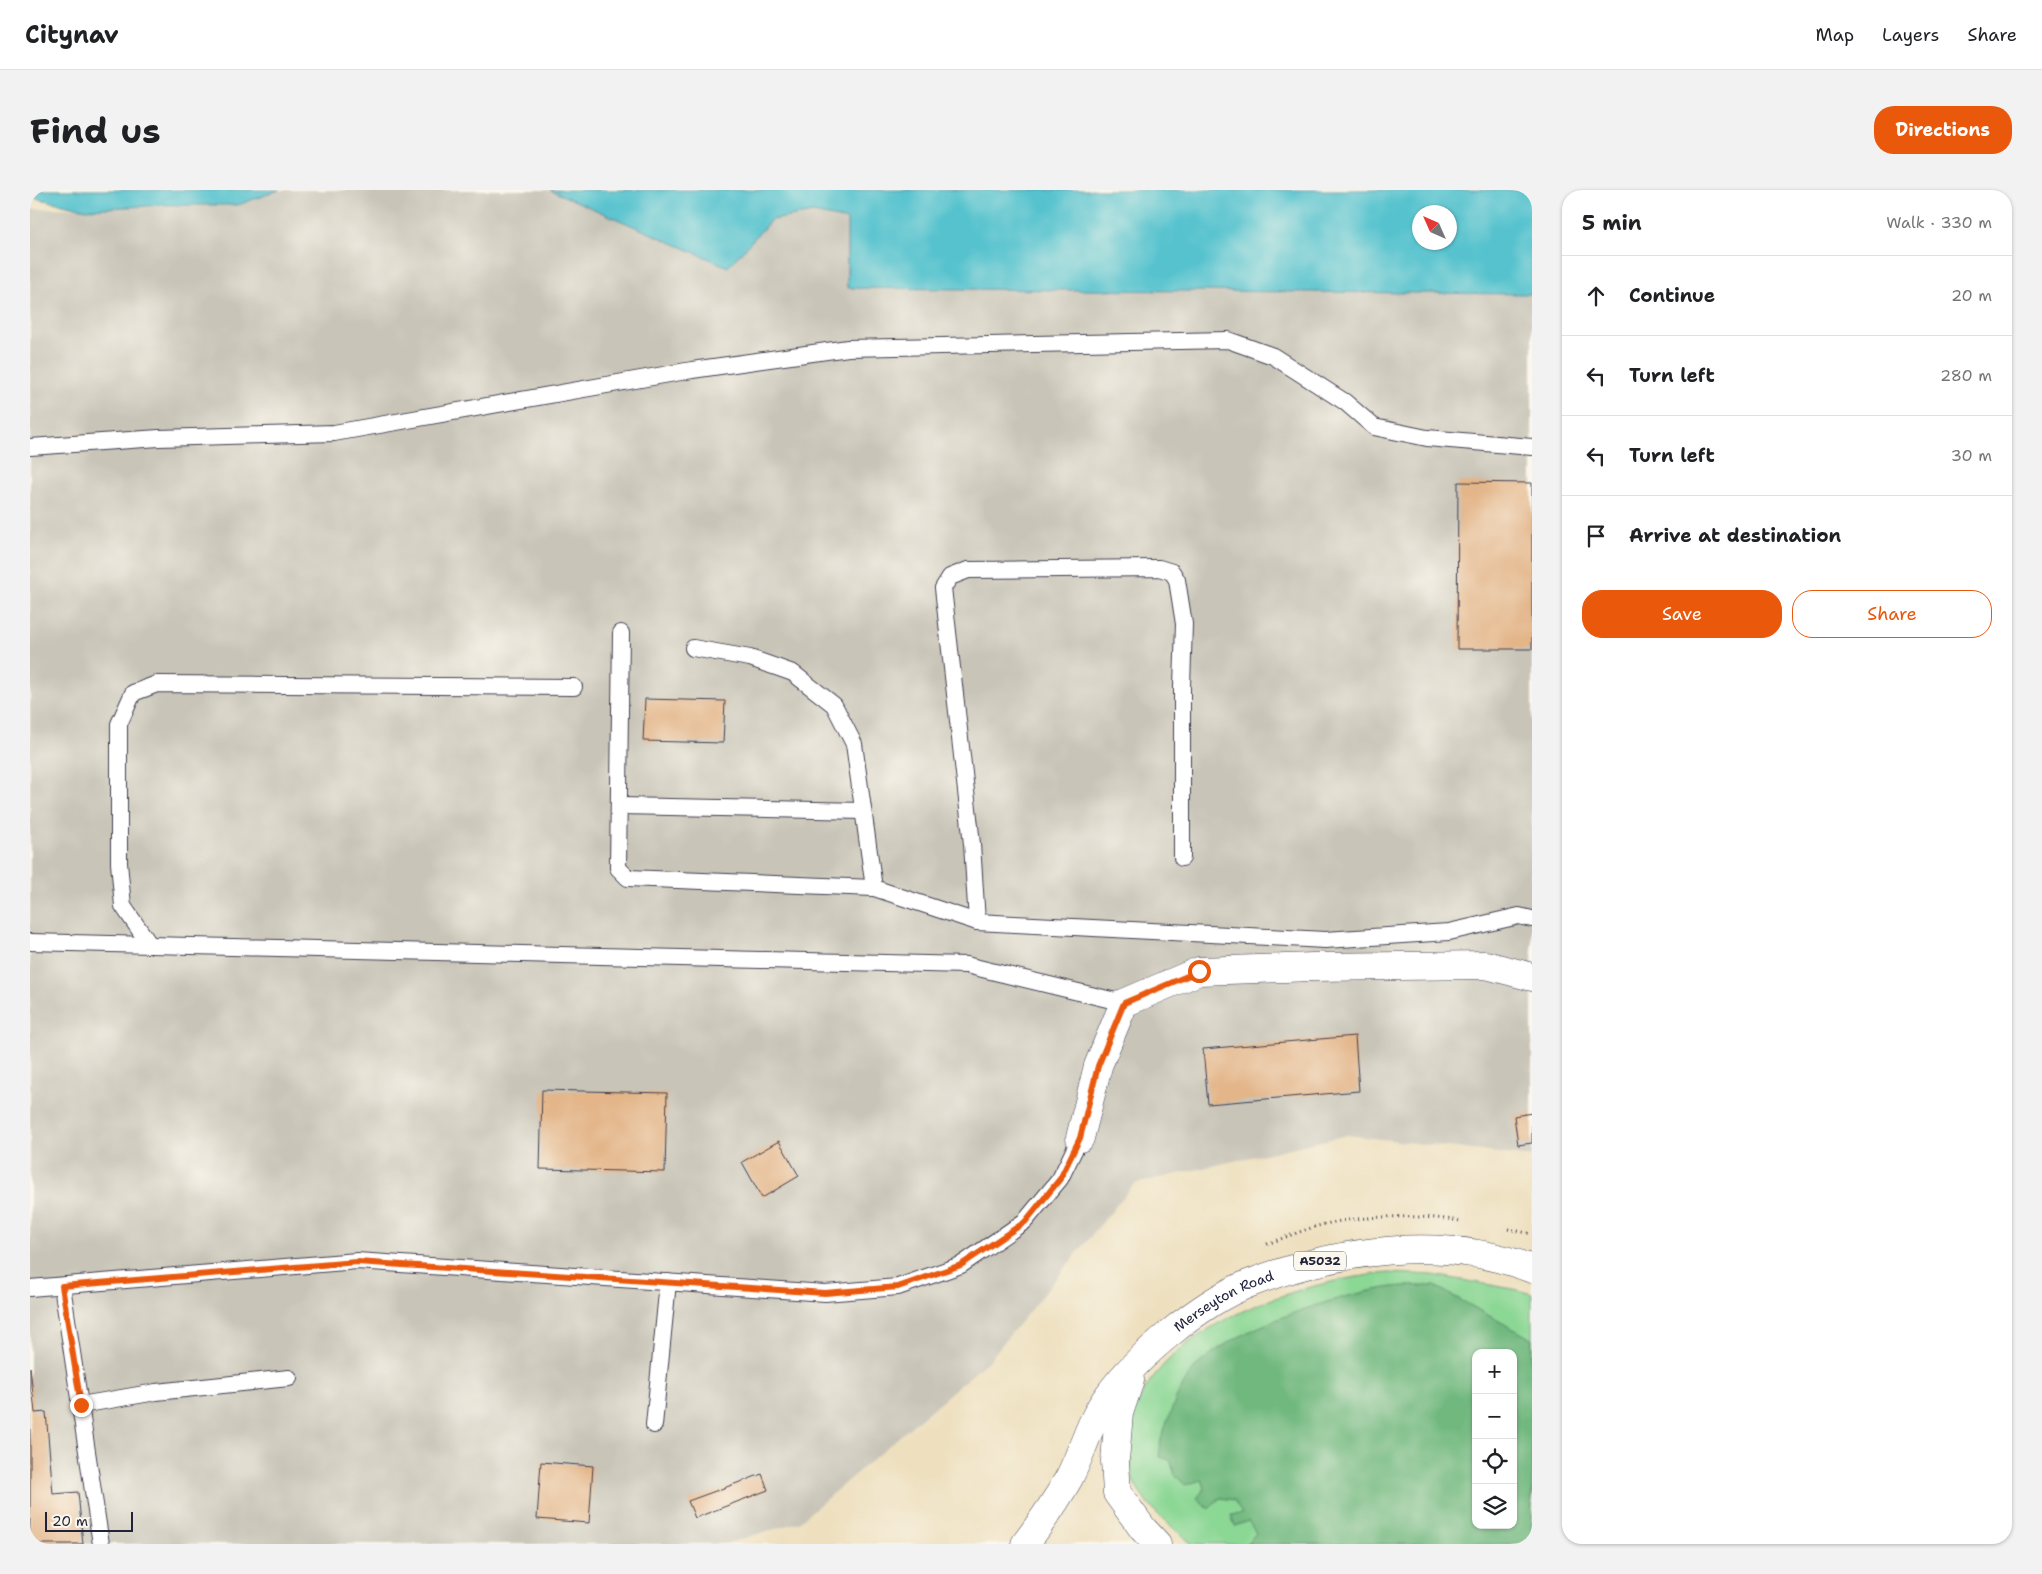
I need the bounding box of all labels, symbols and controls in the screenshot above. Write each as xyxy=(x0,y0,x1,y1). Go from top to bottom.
text: Citynav xyxy=(25,19,119,51)
text: Map xyxy=(1816,23,1854,47)
text: Layers xyxy=(1882,23,1939,47)
text: Share xyxy=(1967,23,2017,47)
button: Directions xyxy=(1874,106,2012,154)
text: Find us xyxy=(30,107,161,154)
north arrow xyxy=(1412,205,1457,250)
text: 5 min xyxy=(1582,209,1642,237)
text: Walk · 330 m xyxy=(1886,212,1992,233)
icon: ahead xyxy=(1582,282,1610,310)
text: Continue xyxy=(1629,283,1715,308)
text: 20 m xyxy=(1951,285,1992,306)
icon: left xyxy=(1582,362,1610,390)
text: Turn left xyxy=(1629,363,1715,388)
text: 280 m xyxy=(1940,365,1992,386)
icon: left xyxy=(1582,442,1610,470)
text: Turn left xyxy=(1629,443,1715,468)
text: 30 m xyxy=(1951,445,1992,466)
icon: arrive xyxy=(1582,522,1610,550)
text: Arrive at destination xyxy=(1629,523,1841,548)
button: Save xyxy=(1582,590,1782,638)
button: Share xyxy=(1792,590,1992,638)
route start xyxy=(1188,960,1211,983)
road number: A5032 xyxy=(1294,1252,1346,1270)
street label: Merseyton Road xyxy=(1170,1266,1276,1336)
map controls xyxy=(1472,1349,1517,1529)
button: + xyxy=(1472,1349,1517,1394)
route end xyxy=(70,1394,93,1417)
button: − xyxy=(1472,1394,1517,1439)
button: locate xyxy=(1472,1439,1517,1484)
button: layers xyxy=(1472,1484,1517,1529)
scale bar xyxy=(45,1509,132,1532)
text: 20 m xyxy=(52,1512,88,1530)

